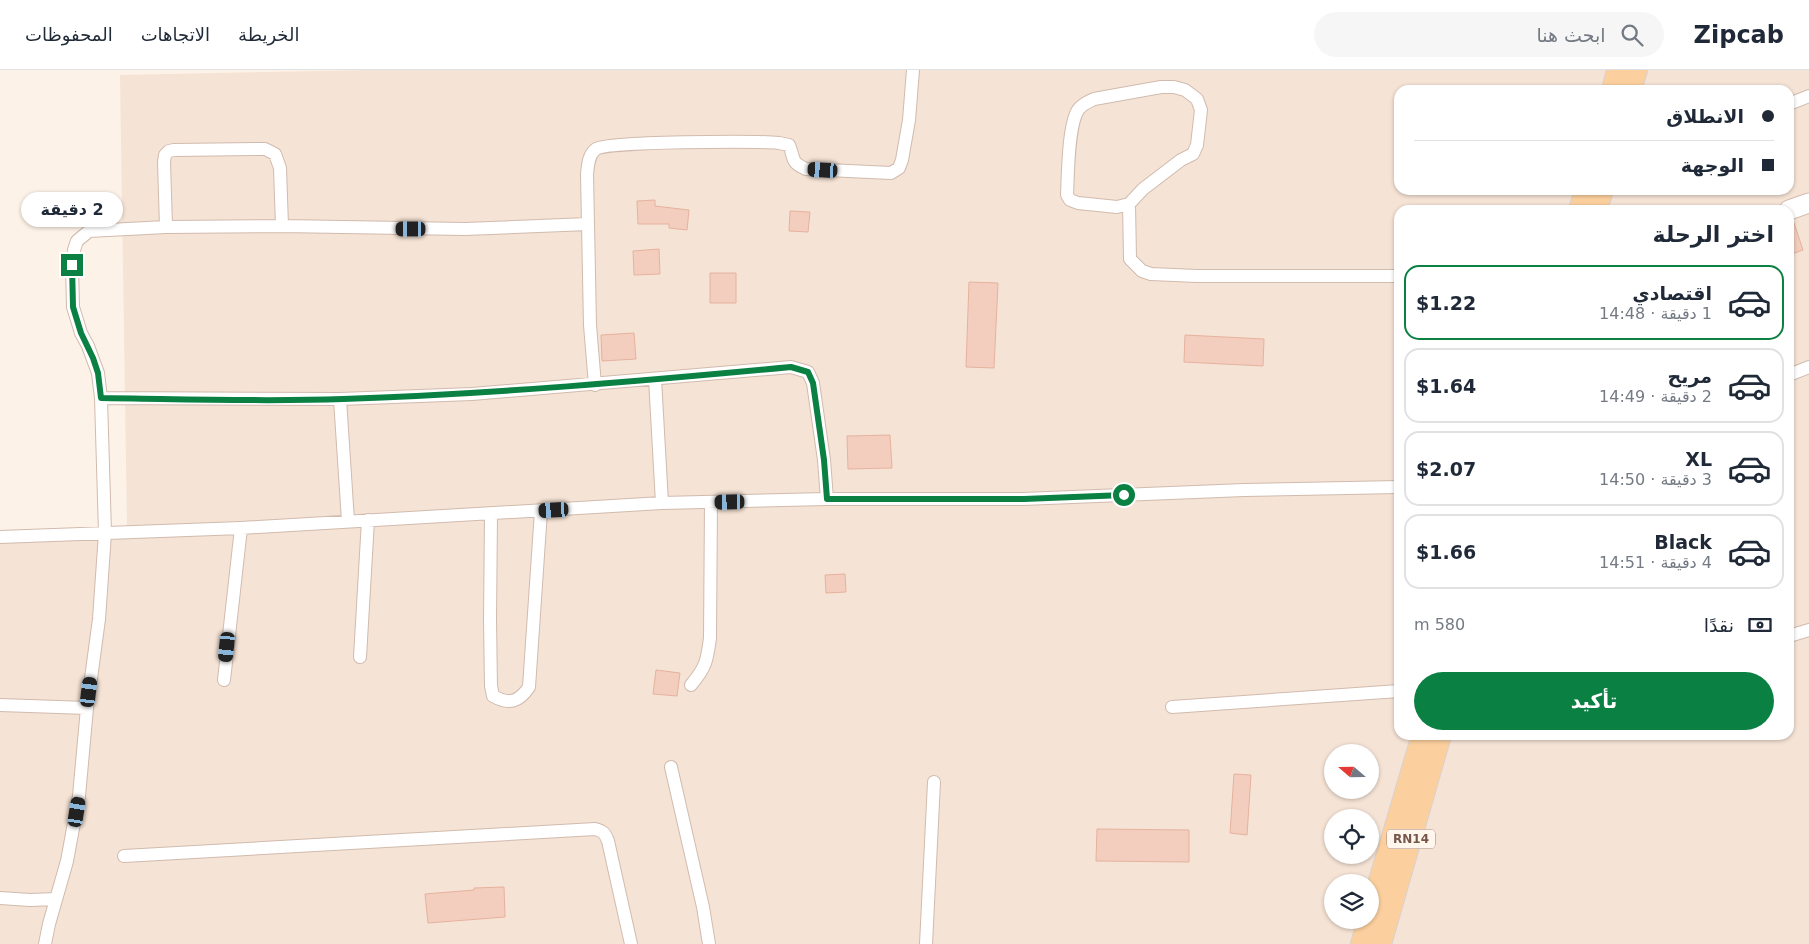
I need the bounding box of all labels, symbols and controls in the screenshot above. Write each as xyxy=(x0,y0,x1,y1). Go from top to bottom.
search box xyxy=(1314,12,1664,57)
icon: search xyxy=(1618,21,1646,49)
text: Zipcab xyxy=(1694,21,1784,49)
text: المحفوظات xyxy=(25,24,113,45)
text: الاتجاهات xyxy=(141,24,210,45)
text: الخريطة xyxy=(238,24,299,45)
text: ابحث هنا xyxy=(1537,24,1606,46)
text: الانطلاق xyxy=(1666,105,1744,127)
text: الوجهة xyxy=(1681,154,1744,176)
car xyxy=(807,162,838,178)
callout: 2 دقيقة xyxy=(21,192,123,228)
text: 2 دقيقة xyxy=(40,200,104,219)
car xyxy=(396,222,426,237)
text: اختر الرحلة xyxy=(1653,222,1774,247)
route end xyxy=(61,254,83,276)
icon: car xyxy=(1727,280,1772,325)
text: اقتصادي xyxy=(1632,282,1712,304)
text: $1.22 xyxy=(1416,292,1476,314)
text: 1 دقيقة · 14:48 xyxy=(1599,304,1712,323)
icon: car xyxy=(1727,363,1772,408)
text: مريح xyxy=(1668,365,1712,387)
text: $1.64 xyxy=(1416,375,1476,397)
text: 2 دقيقة · 14:49 xyxy=(1599,387,1712,406)
icon: car xyxy=(1727,446,1772,491)
text: XL xyxy=(1685,448,1712,470)
text: $2.07 xyxy=(1416,458,1476,480)
text: 3 دقيقة · 14:50 xyxy=(1599,470,1712,489)
route start xyxy=(1113,484,1135,506)
car xyxy=(714,494,745,510)
car xyxy=(538,502,569,518)
icon: car xyxy=(1727,529,1772,574)
text: Black xyxy=(1654,531,1712,553)
text: $1.66 xyxy=(1416,541,1476,563)
text: 4 دقيقة · 14:51 xyxy=(1599,553,1712,572)
icon: cash xyxy=(1746,611,1774,639)
text: نقدًا xyxy=(1704,614,1734,636)
text: 580 m xyxy=(1414,615,1465,634)
car xyxy=(217,631,236,663)
button: تأكيد xyxy=(1414,672,1774,730)
car xyxy=(79,676,98,708)
north arrow xyxy=(1324,744,1379,799)
map controls xyxy=(1324,744,1379,929)
car xyxy=(67,796,86,828)
button: locate xyxy=(1324,809,1379,864)
road number: RN14 xyxy=(1387,830,1435,849)
button: layers xyxy=(1324,874,1379,929)

